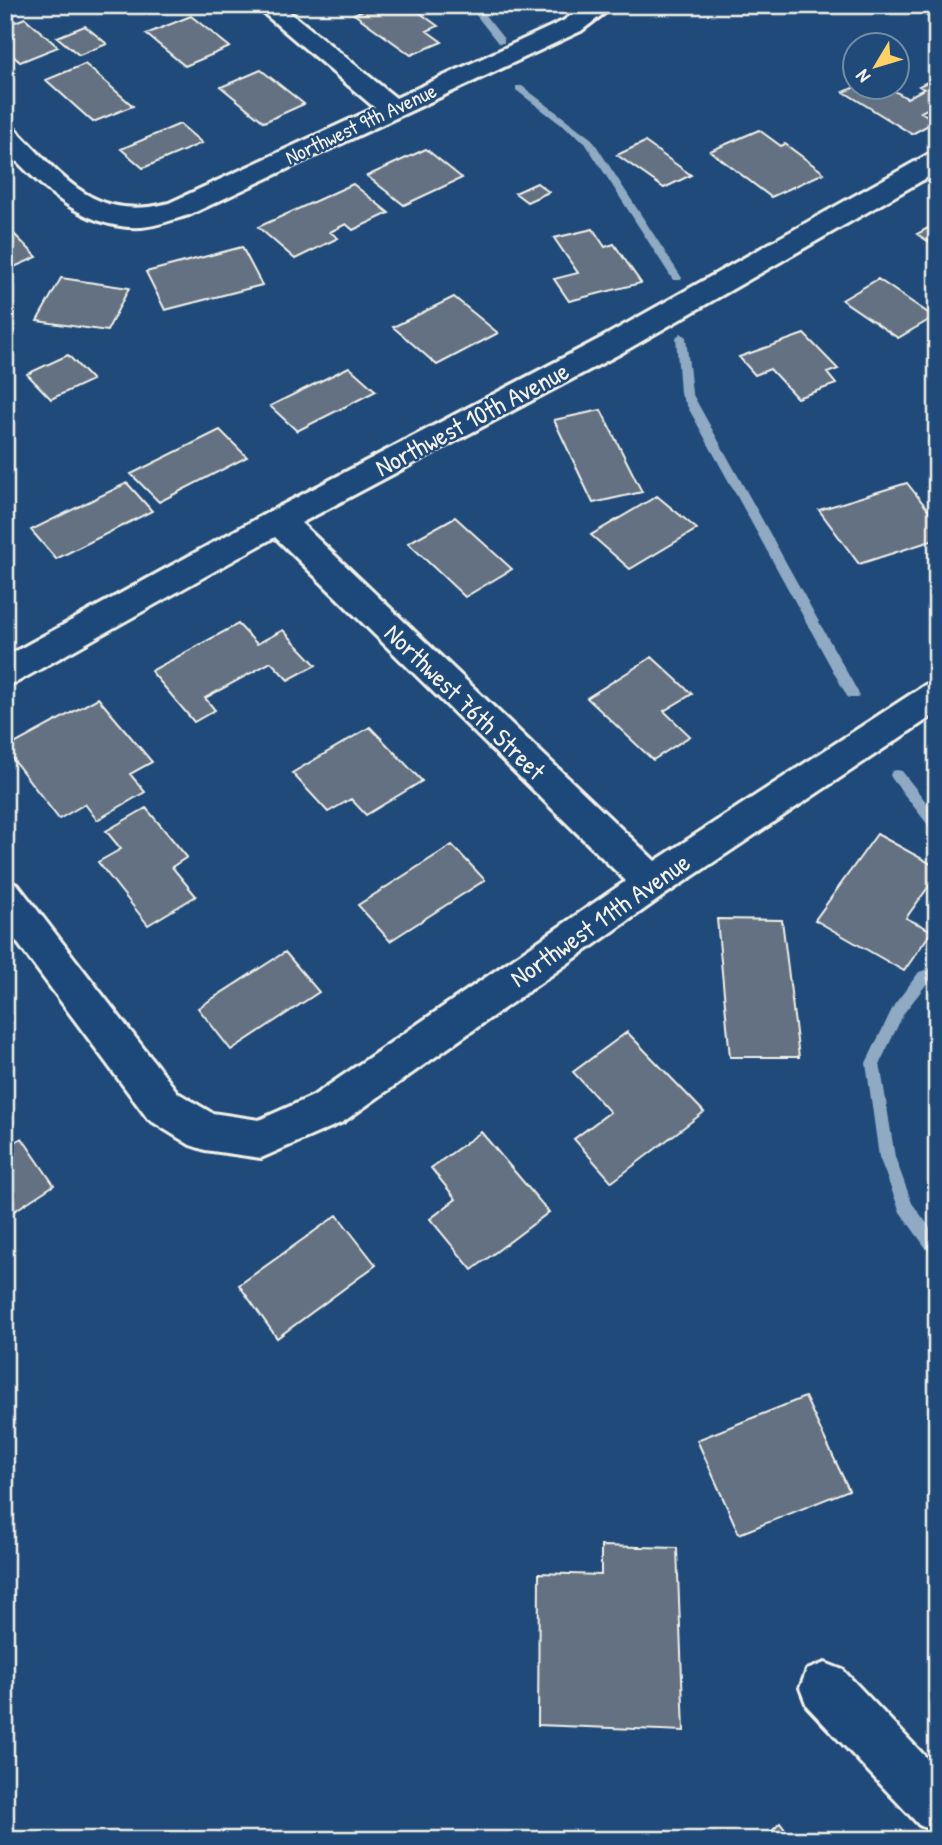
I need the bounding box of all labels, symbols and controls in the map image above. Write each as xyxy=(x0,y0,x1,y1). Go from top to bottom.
north arrow xyxy=(841,32,911,102)
text: N xyxy=(849,64,876,88)
street label: Northwest 9th Avenue xyxy=(280,76,441,171)
street label: Northwest 10th Avenue xyxy=(369,353,575,484)
street label: Northwest 76th Street xyxy=(377,616,554,788)
street label: Northwest 11th Avenue xyxy=(503,844,697,995)

